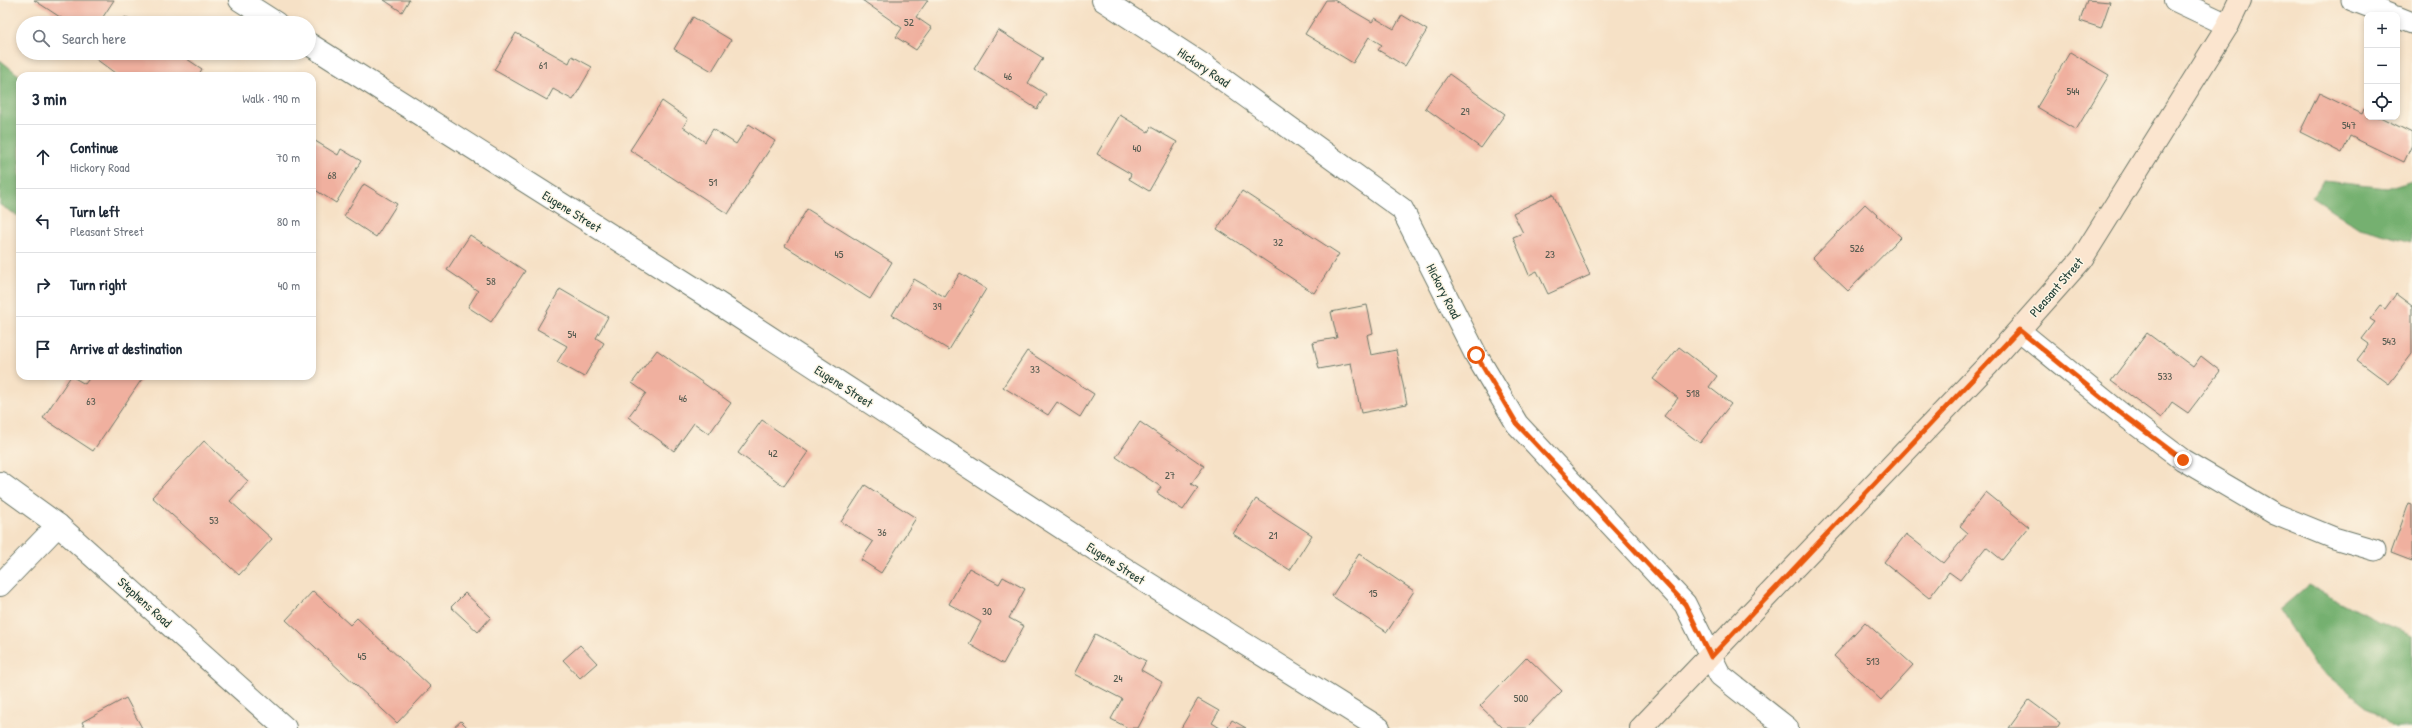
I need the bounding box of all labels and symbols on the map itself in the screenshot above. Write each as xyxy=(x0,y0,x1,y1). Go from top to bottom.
house number: 52 xyxy=(904,15,914,29)
street label: Hickory Road xyxy=(1174,43,1234,91)
house number: 61 xyxy=(539,58,547,72)
house number: 46 xyxy=(1004,69,1013,83)
house number: 544 xyxy=(2067,84,2079,98)
house number: 29 xyxy=(1460,104,1470,118)
house number: 547 xyxy=(2342,118,2356,132)
house number: 40 xyxy=(1132,141,1142,155)
house number: 68 xyxy=(327,168,337,182)
house number: 51 xyxy=(709,175,717,189)
street label: Eugene Street xyxy=(539,186,605,236)
house number: 32 xyxy=(1273,235,1283,249)
house number: 526 xyxy=(1850,241,1865,255)
house number: 45 xyxy=(835,247,844,261)
house number: 23 xyxy=(1545,247,1555,261)
street label: Pleasant Street xyxy=(2025,253,2087,321)
street label: Hickory Road xyxy=(1422,260,1466,322)
house number: 58 xyxy=(486,274,496,288)
house number: 39 xyxy=(933,299,941,313)
house number: 54 xyxy=(568,327,576,341)
house number: 543 xyxy=(2382,334,2396,348)
route start xyxy=(1467,346,1485,364)
street label: Eugene Street xyxy=(811,360,877,412)
house number: 33 xyxy=(1030,362,1040,376)
house number: 533 xyxy=(2158,369,2172,383)
house number: 518 xyxy=(1686,386,1700,400)
house number: 46 xyxy=(679,391,688,405)
house number: 63 xyxy=(86,394,96,408)
house number: 42 xyxy=(768,446,778,460)
route end xyxy=(2174,451,2192,469)
house number: 27 xyxy=(1165,468,1175,482)
house number: 53 xyxy=(209,513,219,527)
house number: 36 xyxy=(877,525,887,539)
house number: 21 xyxy=(1268,528,1278,542)
street label: Eugene Street xyxy=(1083,537,1149,589)
street label: Stephens Road xyxy=(114,573,176,631)
house number: 15 xyxy=(1369,586,1378,600)
house number: 30 xyxy=(982,604,992,618)
house number: 45 xyxy=(358,649,367,663)
house number: 513 xyxy=(1866,654,1880,668)
house number: 24 xyxy=(1113,671,1123,685)
house number: 500 xyxy=(1514,691,1528,705)

